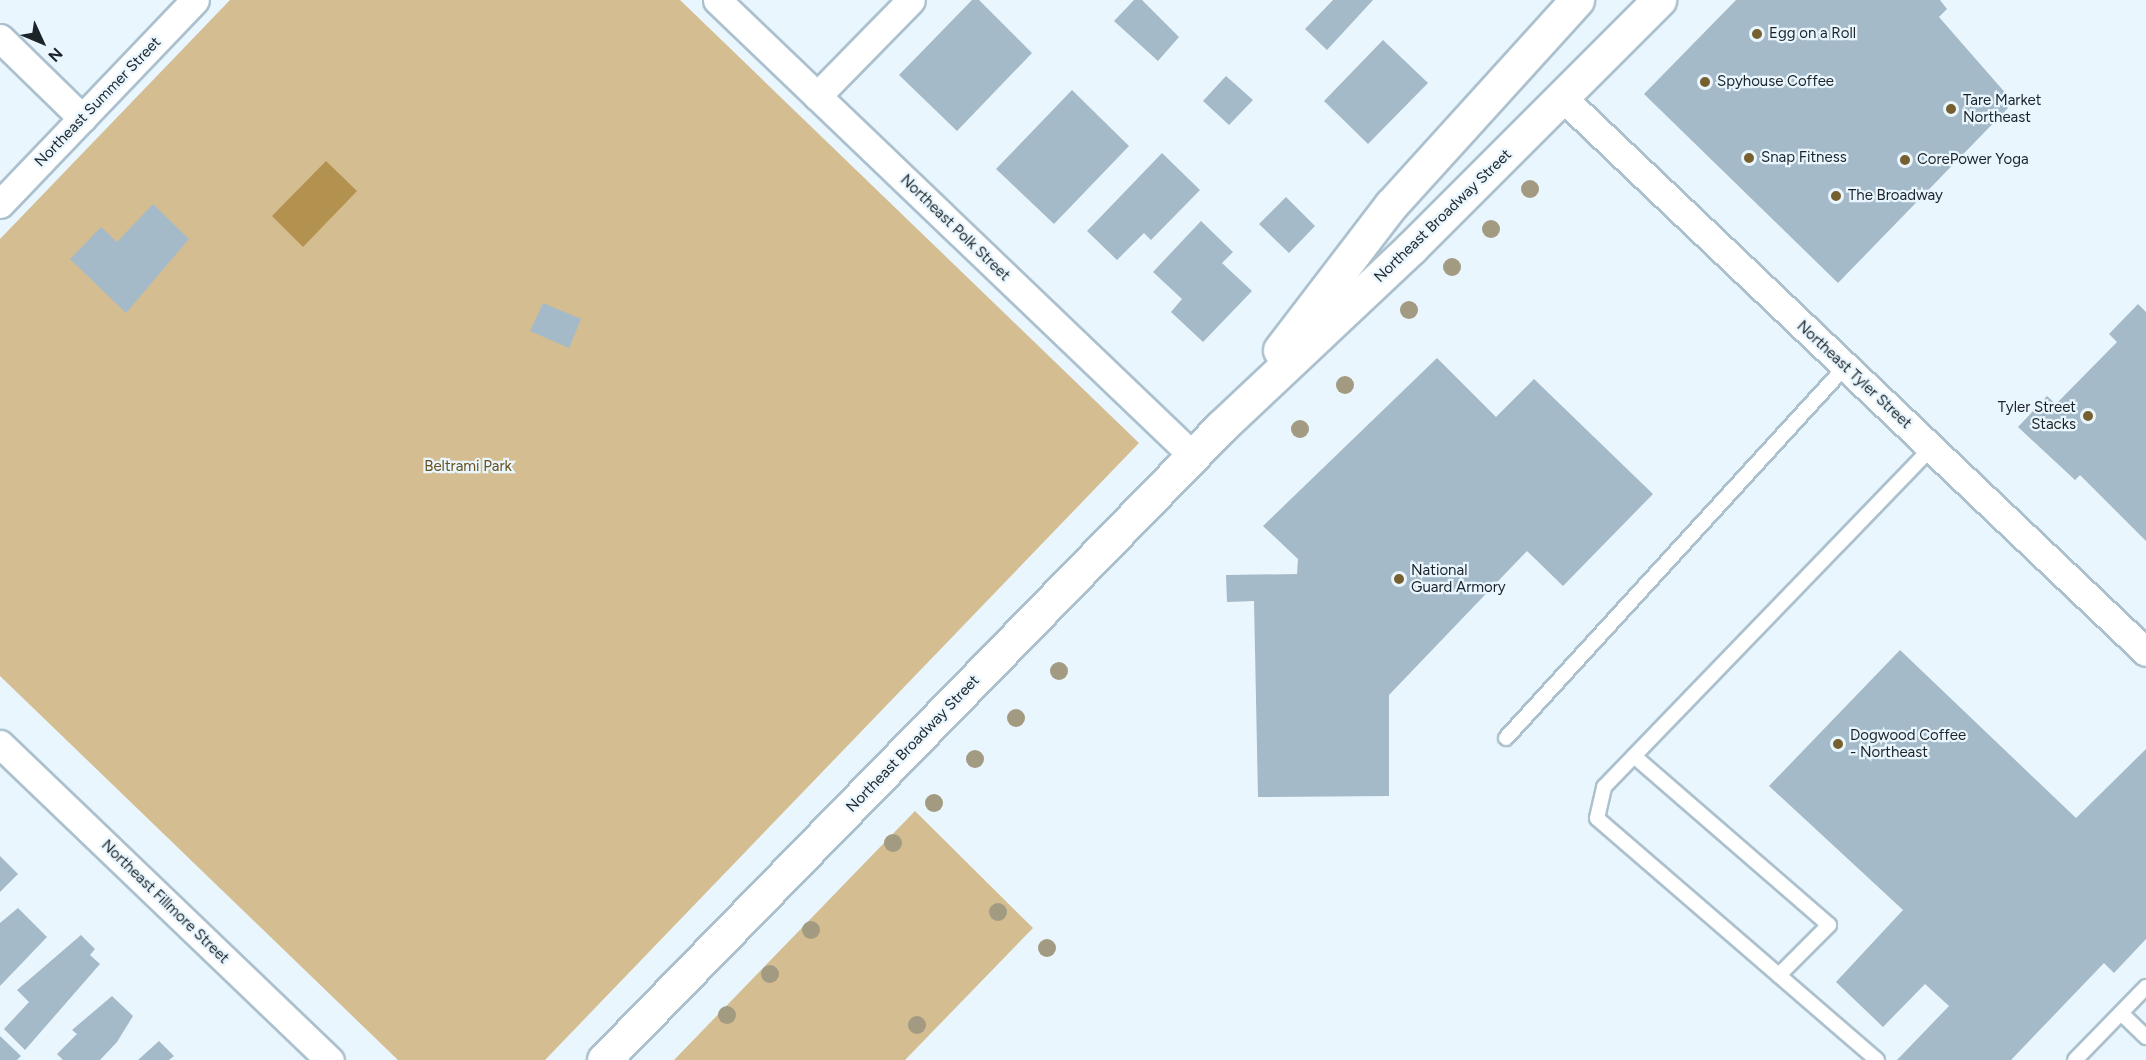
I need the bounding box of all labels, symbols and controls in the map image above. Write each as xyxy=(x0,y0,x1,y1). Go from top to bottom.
north arrow xyxy=(12,12,72,72)
place label: Egg on a Roll xyxy=(1769,25,1856,43)
marker: Egg on a Roll xyxy=(1750,27,1764,41)
street label: Northeast Summer Street xyxy=(31,33,165,171)
place label: Spyhouse Coffee xyxy=(1717,73,1834,91)
marker: Spyhouse Coffee xyxy=(1698,75,1712,89)
place label: Tare Market Northeast xyxy=(1963,91,2041,126)
marker: Tare Market Northeast xyxy=(1944,102,1958,116)
street label: Northeast Broadway Street xyxy=(1371,146,1515,286)
place label: Snap Fitness xyxy=(1761,149,1847,167)
marker: Snap Fitness xyxy=(1742,151,1756,165)
place label: CorePower Yoga xyxy=(1917,151,2029,169)
marker: CorePower Yoga xyxy=(1898,153,1912,167)
street label: Northeast Polk Street xyxy=(897,171,1013,285)
place label: The Broadway xyxy=(1848,187,1943,205)
marker: The Broadway xyxy=(1829,189,1843,203)
street label: Northeast Tyler Street xyxy=(1793,317,1915,433)
place label: Tyler Street Stacks xyxy=(1998,398,2076,433)
marker: Tyler Street Stacks xyxy=(2081,409,2095,423)
park label: Beltrami Park xyxy=(424,458,512,476)
place label: National Guard Armory xyxy=(1411,561,1506,596)
marker: National Guard Armory xyxy=(1392,572,1406,586)
street label: Northeast Broadway Street xyxy=(843,672,983,816)
place label: Dogwood Coffee - Northeast xyxy=(1850,726,1966,761)
marker: Dogwood Coffee - Northeast xyxy=(1831,737,1845,751)
street label: Northeast Fillmore Street xyxy=(98,836,232,968)

